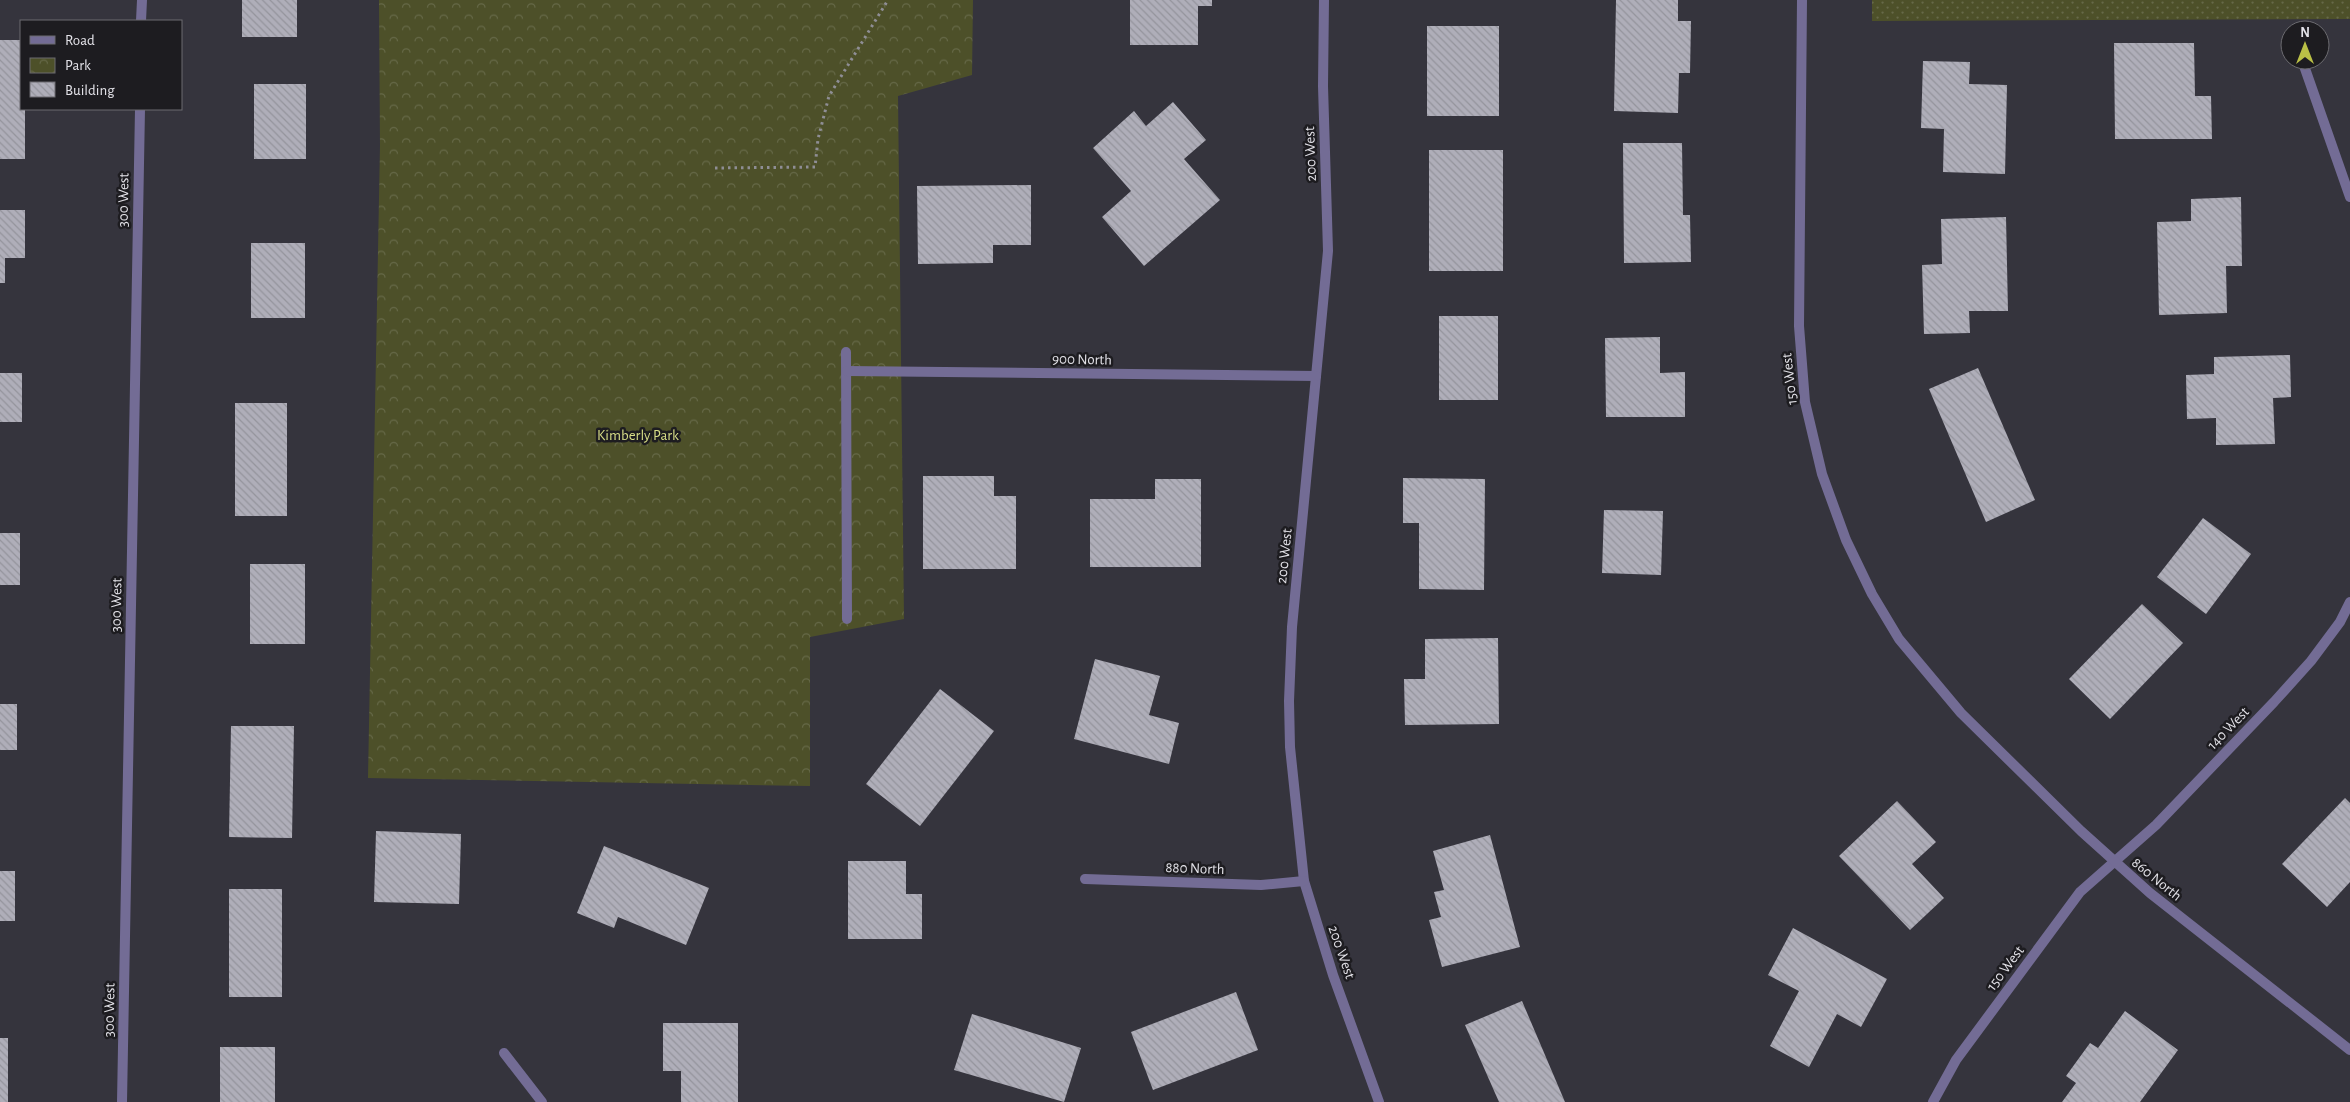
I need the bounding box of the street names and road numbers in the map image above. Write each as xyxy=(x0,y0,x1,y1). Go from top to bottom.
street label: 200 West xyxy=(1302,126,1319,182)
street label: 300 West xyxy=(116,172,131,227)
street label: 900 North xyxy=(1052,351,1112,368)
street label: 150 West xyxy=(1779,352,1800,405)
street label: 200 West xyxy=(1274,528,1295,584)
street label: 300 West xyxy=(109,577,124,632)
street label: 140 West xyxy=(2205,704,2252,753)
street label: 860 North xyxy=(2129,855,2184,904)
street label: 880 North xyxy=(1165,860,1225,877)
street label: 200 West xyxy=(1325,924,1358,981)
street label: 150 West xyxy=(1984,943,2027,994)
street label: 300 West xyxy=(102,982,117,1037)

